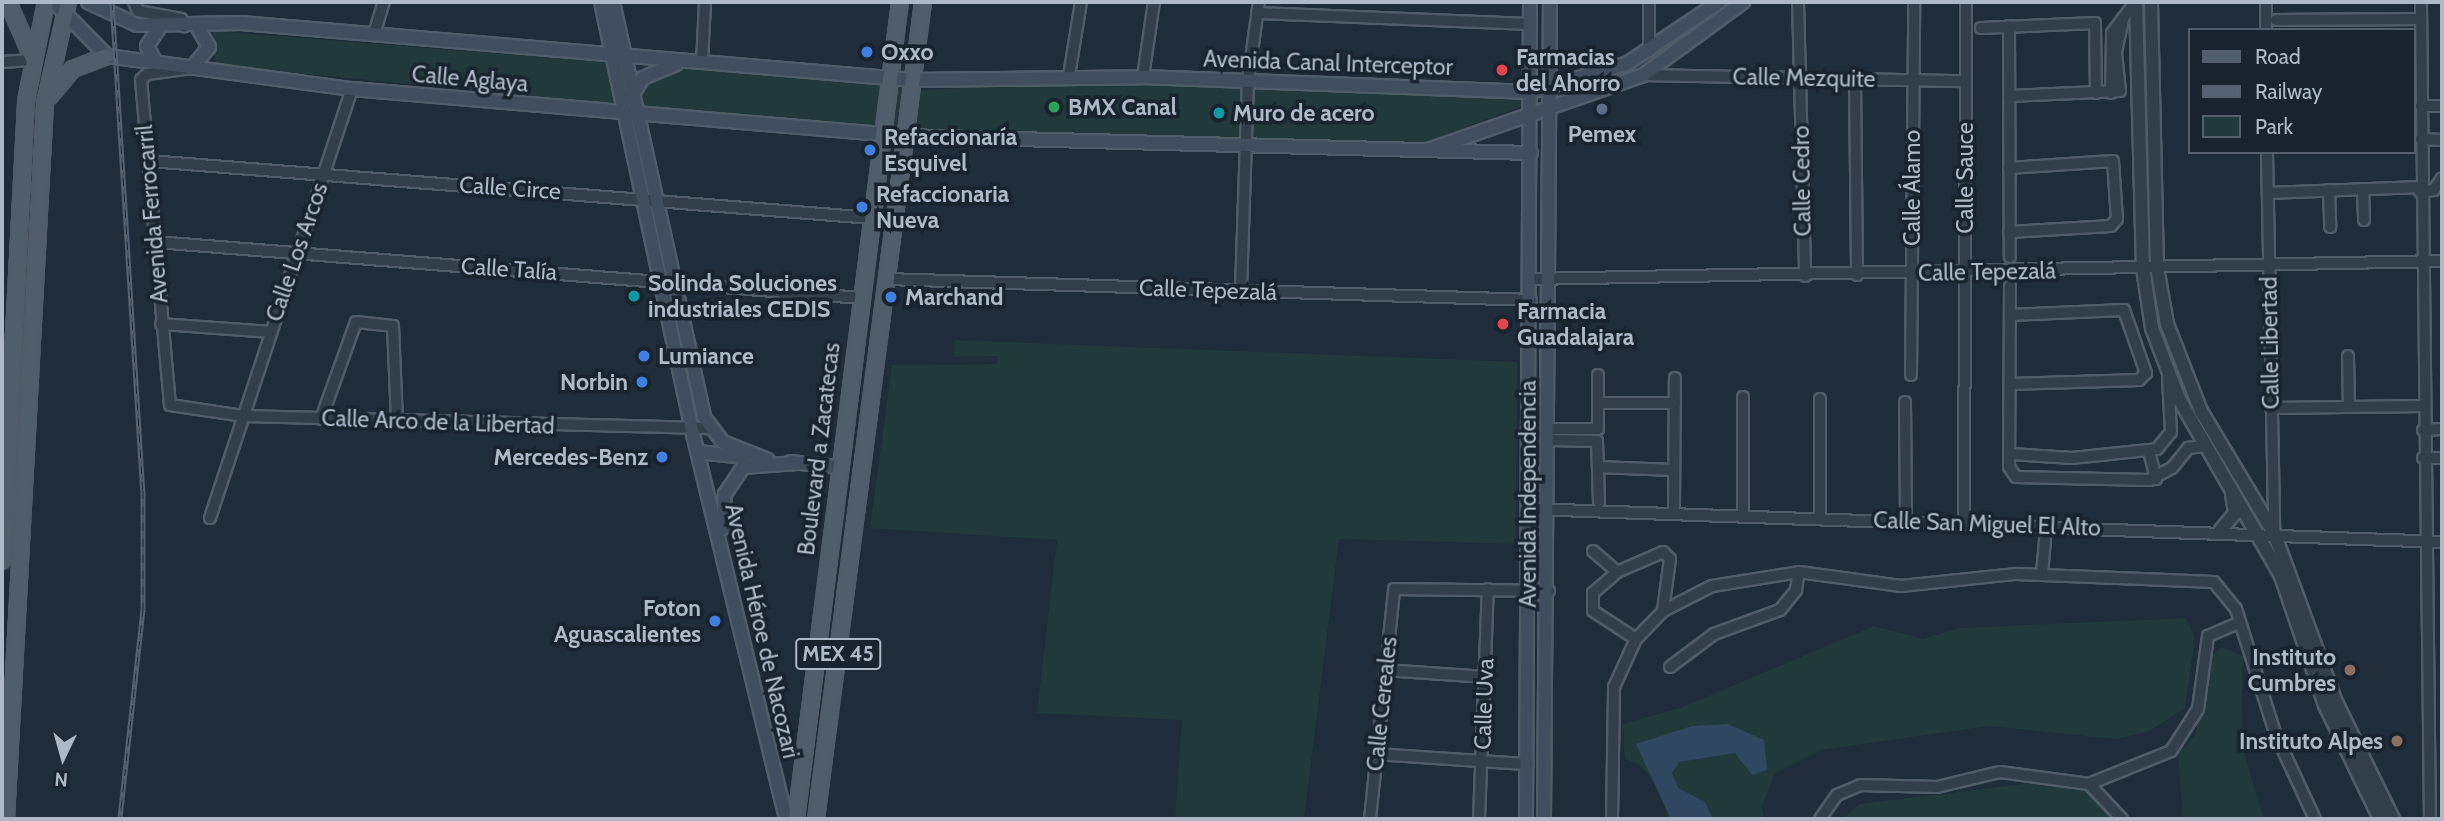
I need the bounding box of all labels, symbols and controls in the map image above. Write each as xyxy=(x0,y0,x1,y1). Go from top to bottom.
legend xyxy=(2188,28,2416,154)
place label: Oxxo xyxy=(881,38,934,66)
place label: Farmacias del Ahorro xyxy=(1516,43,1620,97)
marker: Oxxo xyxy=(859,44,875,60)
text: Road xyxy=(2255,44,2301,69)
street label: Avenida Canal Interceptor xyxy=(1203,45,1453,81)
street label: Calle Aglaya xyxy=(411,60,529,98)
marker: Farmacias del Ahorro xyxy=(1494,62,1510,78)
street label: Calle Mezquite xyxy=(1732,63,1876,93)
text: Railway xyxy=(2255,79,2322,104)
place label: BMX Canal xyxy=(1068,93,1177,121)
marker: BMX Canal xyxy=(1046,99,1062,115)
place label: Muro de acero xyxy=(1233,99,1375,127)
marker: Pemex xyxy=(1594,101,1610,117)
marker: Muro de acero xyxy=(1211,105,1227,121)
text: Park xyxy=(2255,114,2293,139)
place label: Pemex xyxy=(1568,120,1636,148)
street label: Calle Sauce xyxy=(1951,122,1979,234)
place label: Refaccionaría Esquivel xyxy=(884,123,1017,177)
street label: Avenida Ferrocarril xyxy=(130,124,174,304)
street label: Calle Cedro xyxy=(1787,125,1817,237)
street label: Calle Álamo xyxy=(1898,130,1926,246)
marker: Refaccionaría Esquivel xyxy=(862,142,878,158)
street label: Calle Circe xyxy=(458,171,562,205)
street label: Calle Los Arcos xyxy=(260,179,334,325)
place label: Refaccionaria Nueva xyxy=(876,180,1009,234)
marker: Refaccionaria Nueva xyxy=(854,199,870,215)
street label: Calle Talía xyxy=(460,252,558,286)
street label: Calle Tepezalá xyxy=(1918,257,2056,287)
place label: Solinda Soluciones industriales CEDIS xyxy=(648,269,837,323)
street label: Calle Tepezalá xyxy=(1139,274,1277,306)
street label: Calle Libertad xyxy=(2255,276,2285,410)
place label: Marchand xyxy=(905,283,1003,311)
marker: Solinda Soluciones industriales CEDIS xyxy=(626,288,642,304)
marker: Marchand xyxy=(883,289,899,305)
place label: Farmacia Guadalajara xyxy=(1517,297,1634,351)
marker: Farmacia Guadalajara xyxy=(1495,316,1511,332)
street label: Boulevard a Zacatecas xyxy=(792,341,846,557)
place label: Lumiance xyxy=(658,342,754,370)
marker: Lumiance xyxy=(636,348,652,364)
place label: Norbin xyxy=(560,368,628,396)
marker: Norbin xyxy=(634,374,650,390)
street label: Avenida Independencia xyxy=(1514,380,1542,608)
street label: Calle Arco de la Libertad xyxy=(321,404,555,440)
place label: Mercedes-Benz xyxy=(494,443,648,471)
marker: Mercedes-Benz xyxy=(654,449,670,465)
street label: Avenida Héroe de Nacozari xyxy=(719,501,805,761)
street label: Calle San Miguel El Alto xyxy=(1873,506,2101,542)
place label: Foton Aguascalientes xyxy=(554,594,701,648)
marker: Foton Aguascalientes xyxy=(707,613,723,629)
street label: Calle Cereales xyxy=(1361,635,1403,773)
road number: MEX 45 xyxy=(794,636,882,672)
place label: Instituto Cumbres xyxy=(2247,643,2336,697)
street label: Calle Uva xyxy=(1469,658,1499,750)
marker: Instituto Cumbres xyxy=(2342,662,2358,678)
north arrow xyxy=(28,723,98,793)
place label: Instituto Alpes xyxy=(2239,727,2383,755)
marker: Instituto Alpes xyxy=(2389,733,2405,749)
text: N xyxy=(53,767,69,791)

